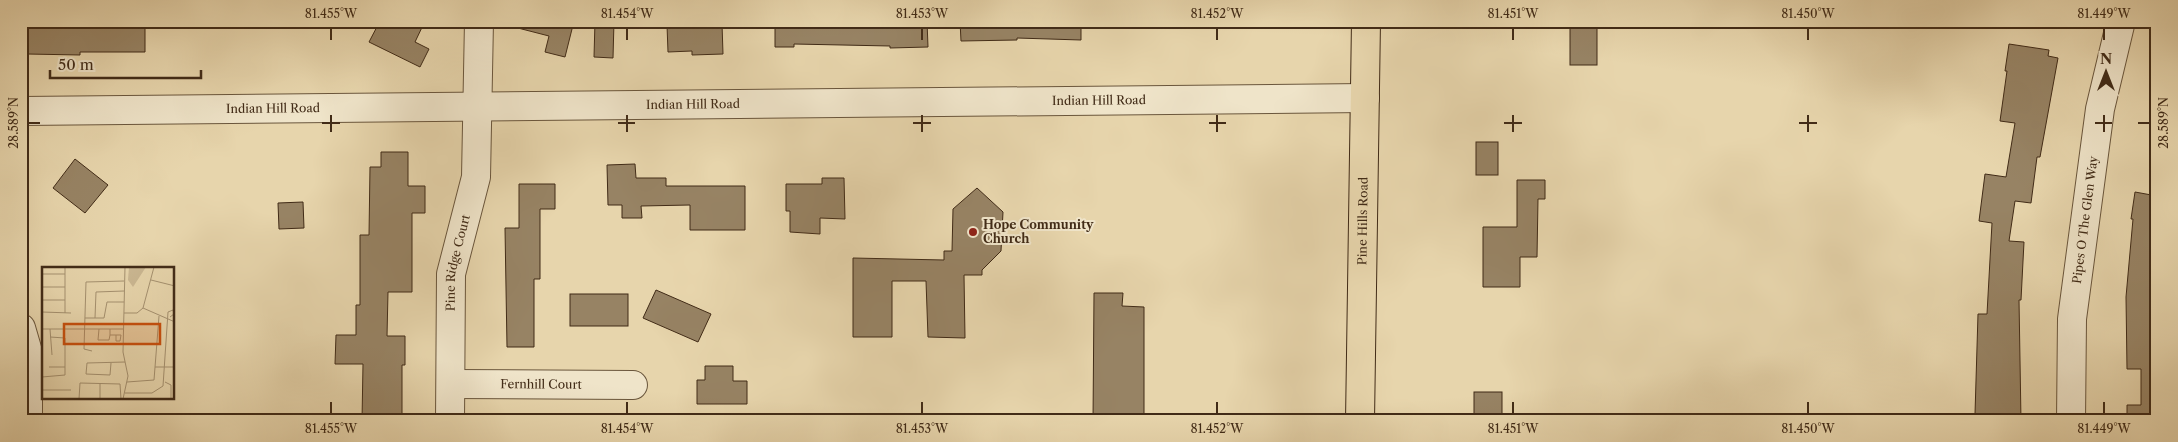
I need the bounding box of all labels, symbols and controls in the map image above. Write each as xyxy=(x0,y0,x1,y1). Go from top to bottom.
text: 81.455°W xyxy=(305,6,358,21)
text: 81.454°W xyxy=(601,6,654,21)
text: 81.453°W xyxy=(896,6,949,21)
text: 81.452°W xyxy=(1191,6,1244,21)
text: 81.451°W xyxy=(1488,6,1539,21)
text: 81.450°W xyxy=(1781,6,1836,21)
text: 81.449°W xyxy=(2077,6,2132,21)
scale bar xyxy=(50,48,201,80)
north arrow xyxy=(2080,48,2130,98)
text: N xyxy=(2100,50,2112,68)
text: 50 m xyxy=(58,55,94,74)
street label: Indian Hill Road xyxy=(1052,92,1147,108)
street label: Indian Hill Road xyxy=(646,96,741,112)
text: 28.589°N xyxy=(6,97,21,149)
text: 28.589°N xyxy=(2156,97,2171,149)
street label: Indian Hill Road xyxy=(226,100,321,116)
street label: Pipes O The Glen Way xyxy=(2069,155,2101,285)
street label: Pine Hills Road xyxy=(1354,176,1371,265)
street label: Pine Ridge Court xyxy=(443,212,473,311)
place label: Hope Community Church xyxy=(983,217,1094,246)
marker: Hope Community Church xyxy=(967,226,979,238)
inset map xyxy=(42,267,175,400)
street label: Fernhill Court xyxy=(500,376,583,392)
text: 81.455°W xyxy=(305,421,358,436)
text: 81.454°W xyxy=(601,421,654,436)
text: 81.453°W xyxy=(896,421,949,436)
text: 81.452°W xyxy=(1191,421,1244,436)
text: 81.451°W xyxy=(1488,421,1539,436)
text: 81.450°W xyxy=(1781,421,1836,436)
text: 81.449°W xyxy=(2077,421,2132,436)

